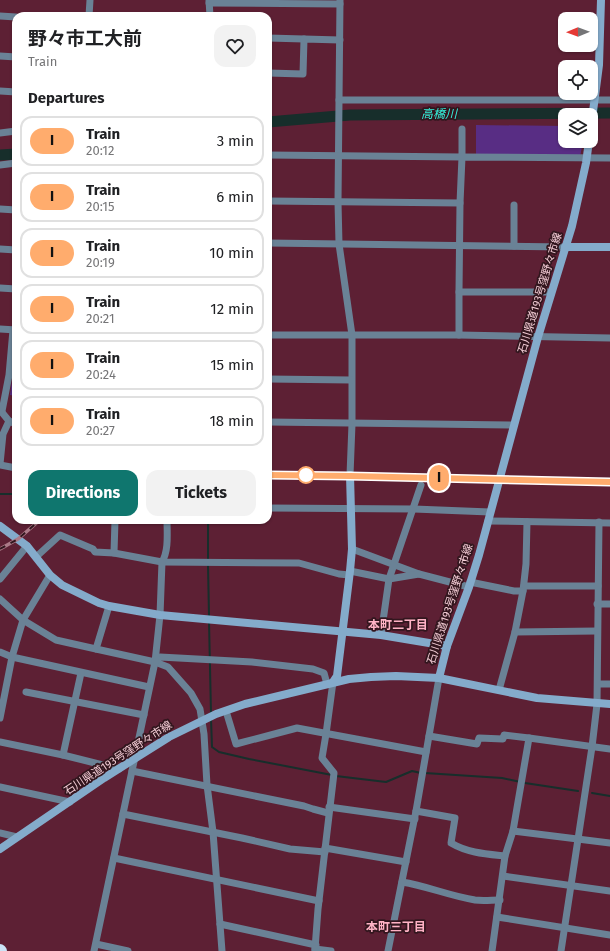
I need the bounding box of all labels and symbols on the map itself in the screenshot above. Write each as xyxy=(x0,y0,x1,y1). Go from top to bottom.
north arrow xyxy=(558,12,598,52)
water label: 高橋川 xyxy=(421,107,459,121)
street label: 石川県道193号窪野々市線 xyxy=(515,231,565,355)
line badge: I xyxy=(426,465,452,491)
unlabelled marker xyxy=(297,466,315,484)
street label: 石川県道193号窪野々市線 xyxy=(424,542,476,666)
district label: 本町二丁目 xyxy=(368,618,428,632)
street label: 石川県道193号窪野々市線 xyxy=(62,718,174,798)
district label: 本町三丁目 xyxy=(366,920,426,934)

